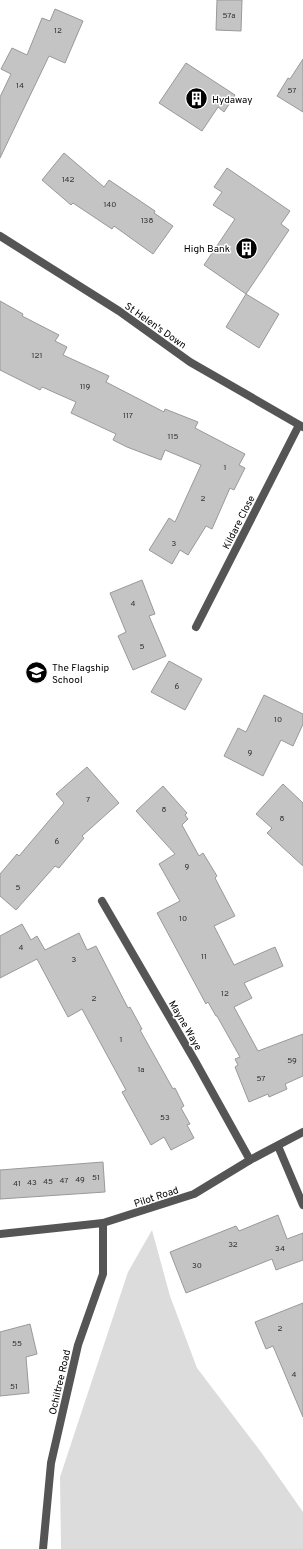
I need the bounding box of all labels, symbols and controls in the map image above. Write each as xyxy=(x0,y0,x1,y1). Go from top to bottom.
house number: 57a xyxy=(222,11,236,21)
house number: 12 xyxy=(54,26,62,36)
house number: 14 xyxy=(16,81,24,91)
building icon: Hydaway xyxy=(184,86,210,112)
house number: 57 xyxy=(287,86,297,96)
place label: Hydaway xyxy=(212,94,253,107)
house number: 142 xyxy=(62,175,74,185)
house number: 140 xyxy=(104,200,116,210)
house number: 138 xyxy=(141,216,153,226)
building icon: High Bank xyxy=(233,235,259,261)
place label: High Bank xyxy=(184,243,230,256)
street label: St Helen's Down xyxy=(122,300,188,352)
house number: 121 xyxy=(32,351,42,361)
house number: 119 xyxy=(80,382,91,392)
house number: 117 xyxy=(123,411,133,421)
house number: 115 xyxy=(168,432,178,442)
house number: 1 xyxy=(224,463,226,473)
house number: 2 xyxy=(201,494,206,504)
street label: Kildare Close xyxy=(220,494,258,552)
house number: 3 xyxy=(172,539,177,549)
house number: 4 xyxy=(131,599,136,609)
house number: 5 xyxy=(140,642,145,652)
school or university icon: The Flagship School xyxy=(24,660,50,686)
place label: The Flagship School xyxy=(52,662,109,687)
house number: 6 xyxy=(175,682,180,692)
house number: 10 xyxy=(274,715,282,725)
house number: 9 xyxy=(248,748,253,758)
house number: 7 xyxy=(86,795,90,805)
house number: 8 xyxy=(162,805,167,815)
house number: 8 xyxy=(280,814,285,824)
house number: 6 xyxy=(55,837,60,847)
house number: 9 xyxy=(185,862,190,872)
house number: 5 xyxy=(16,883,21,893)
house number: 10 xyxy=(179,914,187,924)
house number: 4 xyxy=(19,943,24,953)
house number: 11 xyxy=(201,952,207,962)
house number: 3 xyxy=(72,955,77,965)
house number: 12 xyxy=(221,989,229,999)
house number: 2 xyxy=(92,994,97,1004)
street label: Mayne Waye xyxy=(165,998,204,1053)
house number: 1 xyxy=(120,1035,122,1045)
house number: 59 xyxy=(287,1056,297,1066)
house number: 1a xyxy=(138,1065,144,1075)
house number: 57 xyxy=(256,1074,266,1084)
house number: 53 xyxy=(160,1113,170,1123)
house number: 51 xyxy=(92,1173,100,1183)
house number: 49 xyxy=(75,1175,85,1185)
house number: 47 xyxy=(59,1176,69,1186)
house number: 45 xyxy=(43,1177,53,1187)
house number: 43 xyxy=(27,1178,37,1188)
house number: 41 xyxy=(13,1179,21,1189)
street label: Pilot Road xyxy=(132,1184,180,1211)
house number: 32 xyxy=(228,1240,238,1250)
house number: 34 xyxy=(275,1244,285,1254)
house number: 30 xyxy=(192,1261,202,1271)
house number: 2 xyxy=(278,1324,283,1334)
house number: 55 xyxy=(12,1339,22,1349)
street label: Ochiltree Road xyxy=(47,1349,74,1416)
house number: 4 xyxy=(292,1370,297,1380)
house number: 51 xyxy=(10,1382,18,1392)

